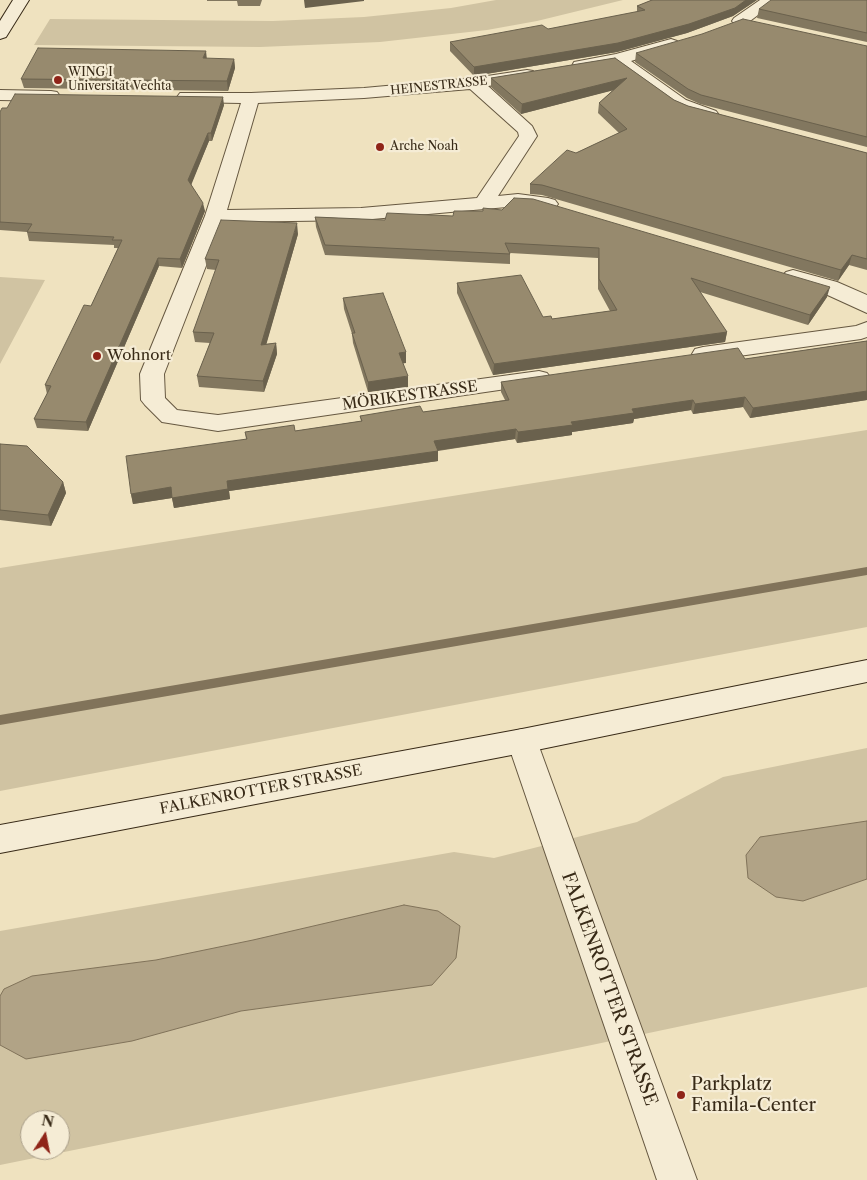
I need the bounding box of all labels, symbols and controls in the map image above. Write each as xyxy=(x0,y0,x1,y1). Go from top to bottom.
place label: WING I Universität Vechta xyxy=(68,66,172,94)
marker: WING I Universität Vechta xyxy=(52,74,64,86)
street label: HEINESTRASSE xyxy=(390,74,488,98)
place label: Arche Noah xyxy=(390,140,458,154)
marker: Arche Noah xyxy=(374,141,386,153)
place label: Wohnort xyxy=(107,347,171,365)
marker: Wohnort xyxy=(91,350,103,362)
street label: MÖRIKESTRASSE xyxy=(341,378,479,414)
street label: FALKENROTTER STRASSE xyxy=(158,762,364,818)
street label: FALKENROTTER STRASSE xyxy=(557,869,661,1109)
place label: Parkplatz Famila-Center xyxy=(691,1074,816,1116)
marker: Parkplatz Famila-Center xyxy=(675,1089,687,1101)
north arrow xyxy=(20,1110,70,1160)
text: N xyxy=(40,1111,55,1131)

